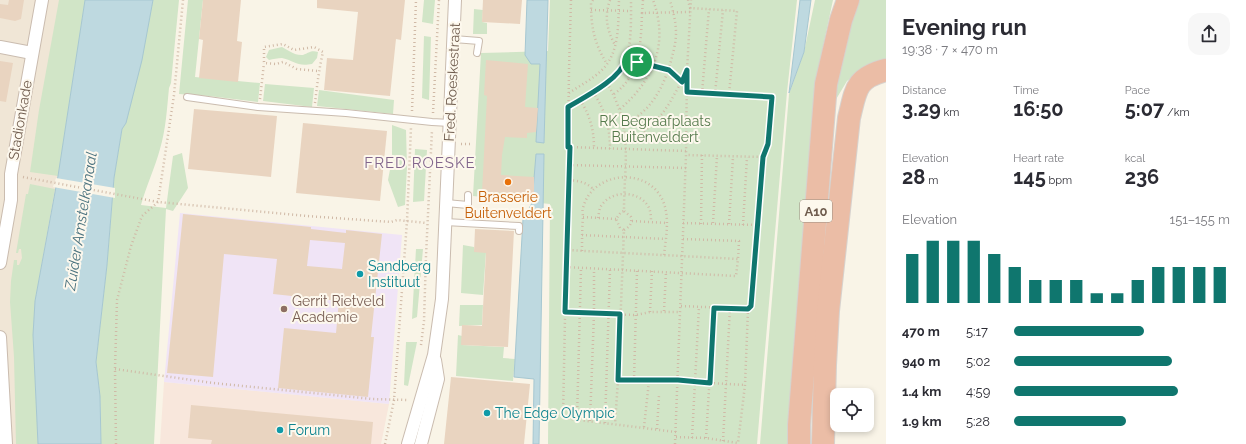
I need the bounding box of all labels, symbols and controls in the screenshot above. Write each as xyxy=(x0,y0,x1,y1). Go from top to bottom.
button: share xyxy=(1188,13,1230,55)
text: Evening run xyxy=(902,14,1027,40)
street label: Fred. Roeskestraat xyxy=(441,22,463,142)
text: 19:38 · 7 × 470 m xyxy=(902,42,998,57)
pin xyxy=(620,45,654,79)
icon: arrive xyxy=(626,51,648,73)
street label: Stadionkade xyxy=(5,79,35,161)
text: Distance xyxy=(902,84,946,97)
text: Time xyxy=(1013,84,1039,97)
text: Pace xyxy=(1125,84,1150,97)
text: 3.29 xyxy=(902,97,941,121)
text: 16:50 xyxy=(1013,97,1064,121)
text: 5:07 xyxy=(1125,97,1164,121)
text: km xyxy=(941,106,959,119)
text: /km xyxy=(1164,106,1190,119)
park label: RK Begraafplaats Buitenveldert xyxy=(599,113,711,145)
water label: Zuider Amstelkanaal xyxy=(61,151,101,292)
text: Elevation xyxy=(902,152,949,165)
text: Heart rate xyxy=(1013,152,1064,165)
text: kcal xyxy=(1125,152,1145,165)
district label: FRED ROESKE xyxy=(364,154,476,172)
text: 28 xyxy=(902,165,925,189)
text: 145 xyxy=(1013,165,1046,189)
text: 236 xyxy=(1125,165,1159,189)
text: m xyxy=(925,174,938,187)
text: bpm xyxy=(1046,174,1072,187)
marker: Brasserie Buitenveldert xyxy=(503,177,513,187)
place label: Brasserie Buitenveldert xyxy=(464,189,552,221)
road number: A10 xyxy=(800,200,832,222)
text: Elevation xyxy=(902,212,957,227)
text: 151–155 m xyxy=(1170,212,1230,227)
place label: Sandberg Instituut xyxy=(368,258,431,290)
marker: Sandberg Instituut xyxy=(355,269,365,279)
place label: Gerrit Rietveld Academie xyxy=(292,293,384,325)
marker: Gerrit Rietveld Academie xyxy=(279,304,289,314)
text: 470 m xyxy=(902,324,940,339)
text: 5:17 xyxy=(966,324,988,339)
text: 940 m xyxy=(902,354,940,369)
text: 5:02 xyxy=(966,354,990,369)
text: 1.4 km xyxy=(902,384,941,399)
text: 4:59 xyxy=(966,384,990,399)
map controls xyxy=(830,388,874,432)
button: locate xyxy=(830,388,874,432)
place label: The Edge Olympic xyxy=(495,405,615,421)
marker: The Edge Olympic xyxy=(482,408,492,418)
text: 1.9 km xyxy=(902,414,941,429)
text: 5:28 xyxy=(966,414,990,429)
place label: Forum xyxy=(288,422,330,438)
marker: Forum xyxy=(275,425,285,435)

